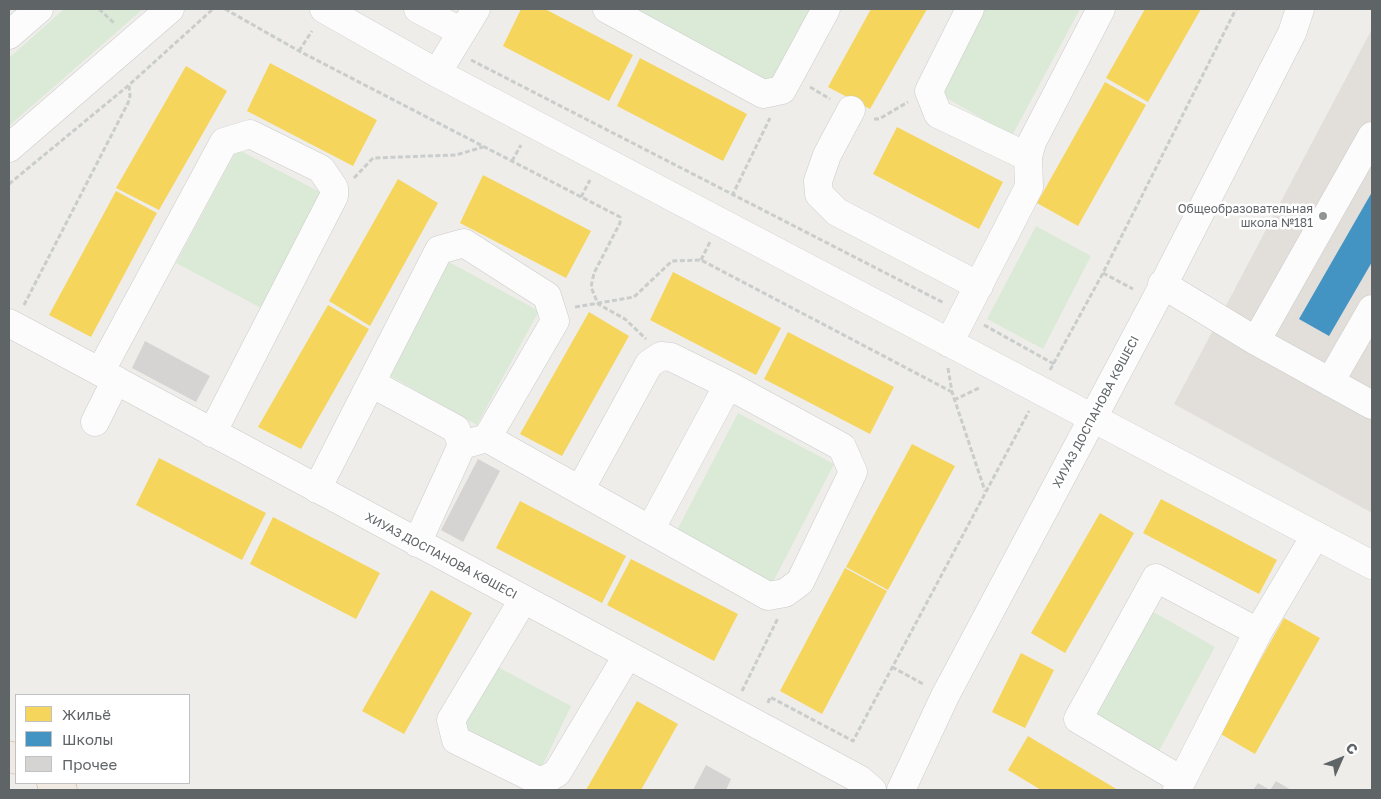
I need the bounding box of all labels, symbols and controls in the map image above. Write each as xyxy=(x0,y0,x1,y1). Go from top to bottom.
place label: Общеобразовательная школа №181 xyxy=(1178,202,1313,230)
marker: Общеобразовательная школа №181 xyxy=(1317,210,1329,222)
street label: ХИУАЗ ДОСПАНОВА КӨШЕСІ xyxy=(1050,334,1142,490)
street label: ХИУАЗ ДОСПАНОВА КӨШЕСІ xyxy=(363,510,519,602)
legend xyxy=(15,694,190,784)
text: Жильё xyxy=(62,705,111,723)
text: Школы xyxy=(62,730,113,748)
north arrow xyxy=(1316,734,1366,784)
text: С xyxy=(1343,739,1362,758)
text: Прочее xyxy=(62,755,117,773)

